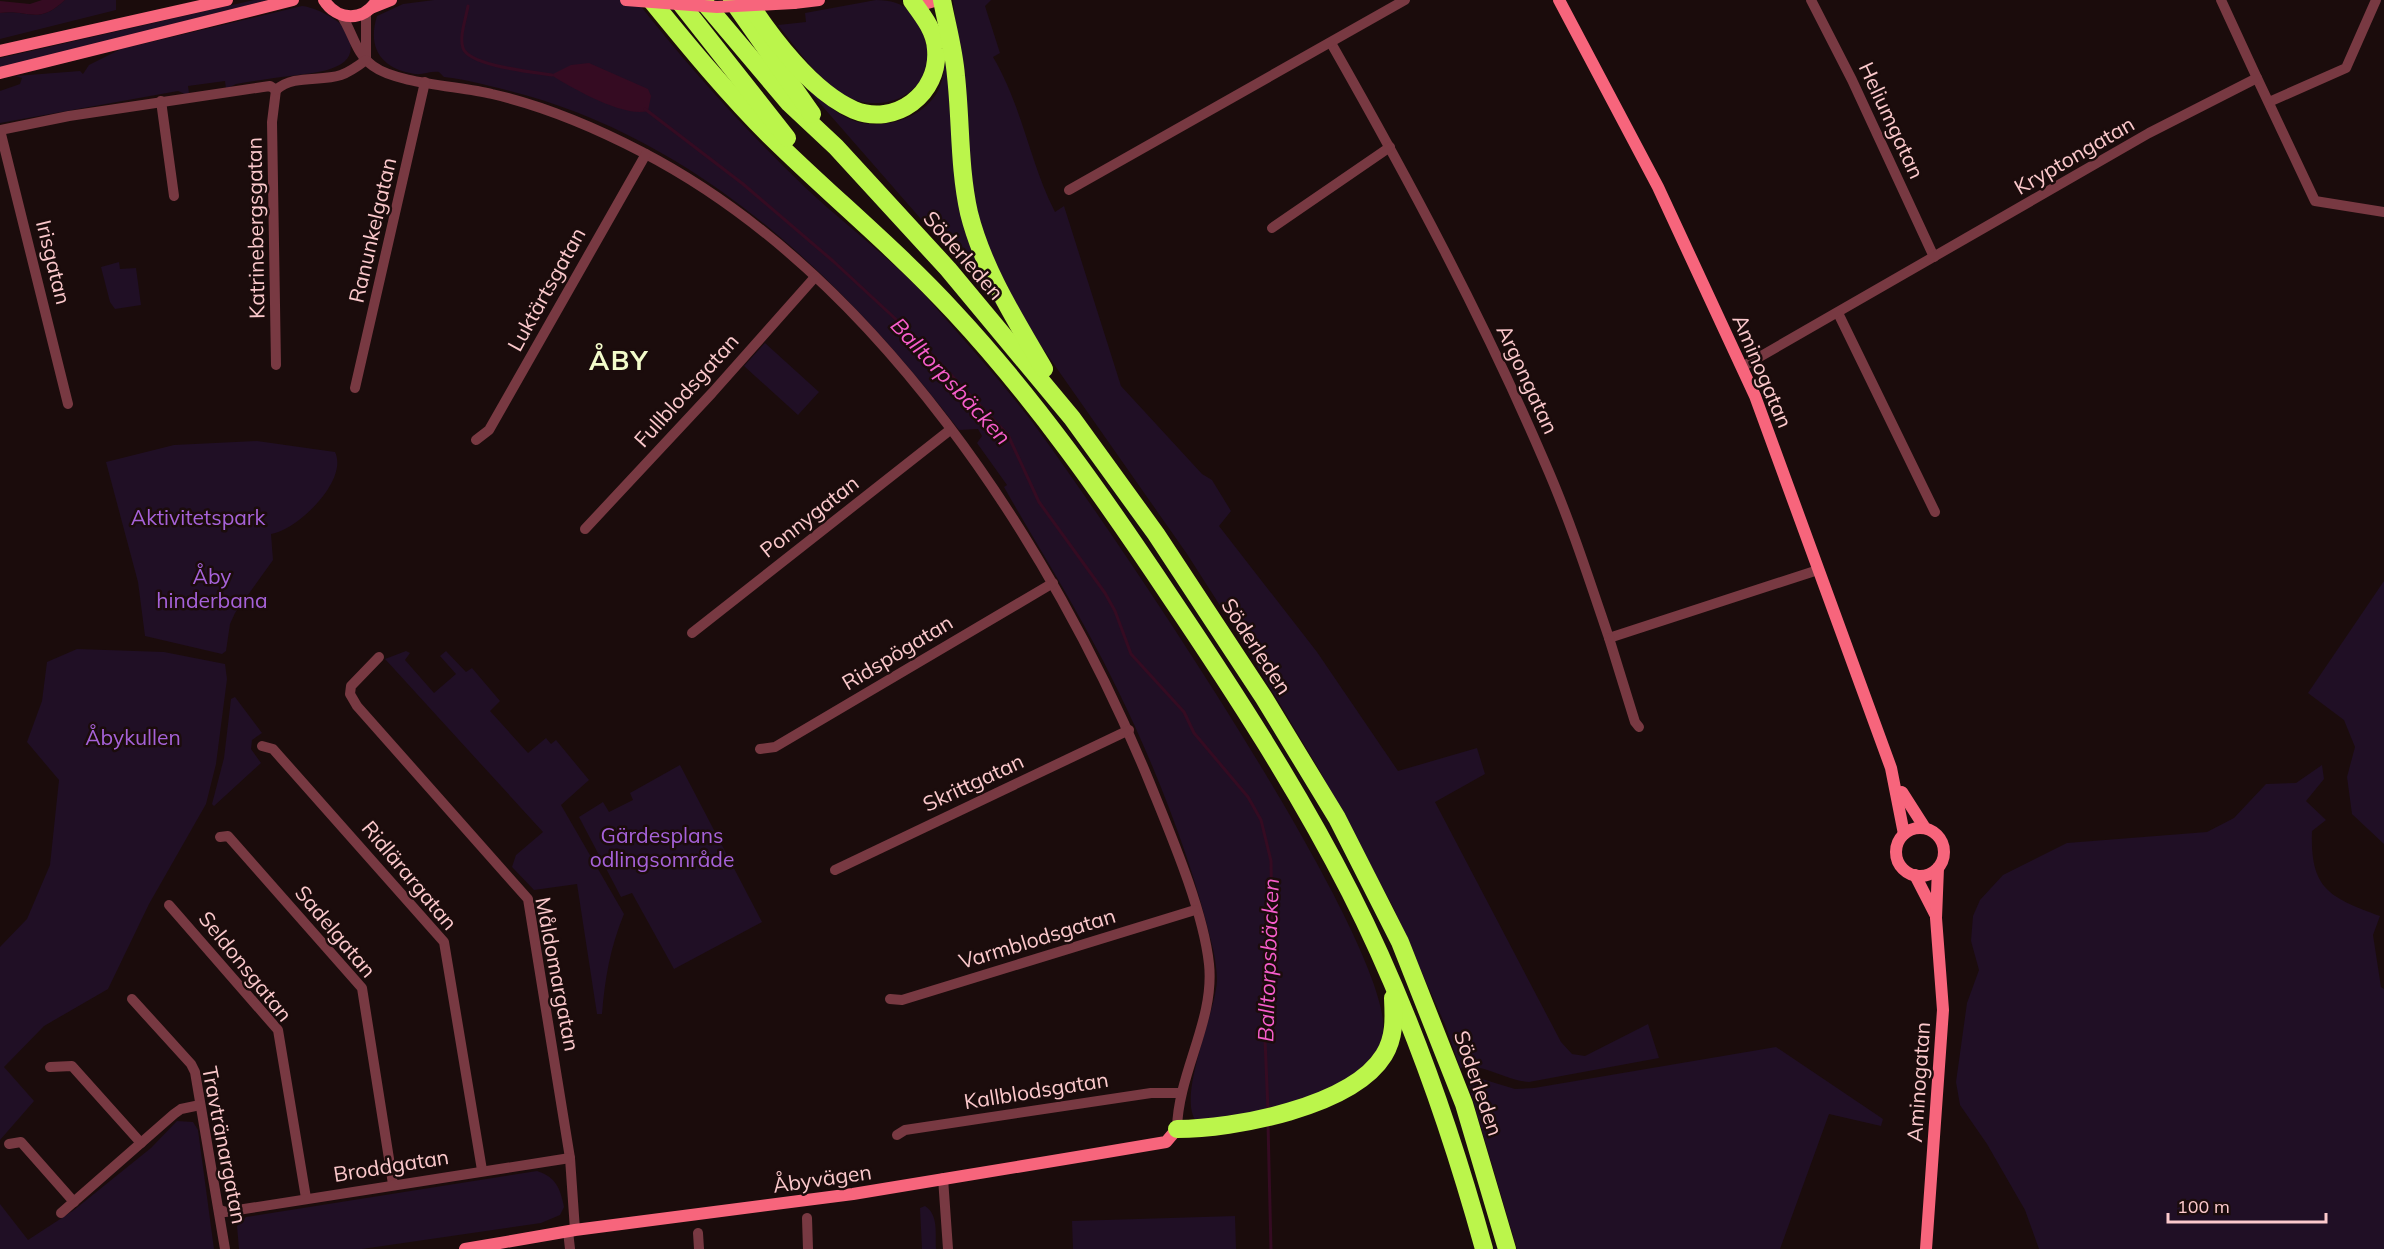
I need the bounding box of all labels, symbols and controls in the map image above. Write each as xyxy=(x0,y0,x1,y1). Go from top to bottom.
street label: Heliumgatan xyxy=(1854,58,1930,182)
street label: Kryptongatan xyxy=(2009,110,2139,200)
street label: Katrinebergsgatan xyxy=(240,137,270,319)
street label: Ranunkelgatan xyxy=(343,155,401,305)
street label: Söderleden xyxy=(918,205,1010,305)
street label: Irisgatan xyxy=(31,217,77,307)
street label: Luktärtsgatan xyxy=(501,223,591,355)
street label: Aminogatan xyxy=(1727,310,1799,432)
water label: Balltorpsbäcken xyxy=(885,311,1017,451)
street label: Argongatan xyxy=(1491,320,1565,438)
street label: Fullblodsgatan xyxy=(628,328,744,452)
district label: ÅBY xyxy=(589,343,649,377)
street label: Ponnygatan xyxy=(754,469,864,563)
park label: Aktivitetspark xyxy=(131,504,265,530)
park label: Åby hinderbana xyxy=(156,563,268,613)
street label: Söderleden xyxy=(1216,593,1298,699)
street label: Ridspögatan xyxy=(837,609,957,695)
park label: Åbykullen xyxy=(85,724,181,750)
street label: Skrittgatan xyxy=(918,747,1028,817)
street label: Ridlärargatan xyxy=(357,815,463,935)
park label: Gärdesplans odlingsområde xyxy=(590,822,734,872)
water label: Balltorpsbäcken xyxy=(1251,878,1285,1042)
street label: Sadelgatan xyxy=(290,880,382,982)
street label: Måldomargatan xyxy=(530,895,586,1053)
street label: Varmblodsgatan xyxy=(956,902,1118,974)
street label: Seldonsgatan xyxy=(194,906,298,1026)
street label: Aminogatan xyxy=(1901,1021,1935,1143)
street label: Söderleden xyxy=(1449,1027,1509,1139)
street label: Travtränargatan xyxy=(197,1064,253,1226)
street label: Kallblodsgatan xyxy=(962,1066,1110,1114)
street label: Broddgatan xyxy=(331,1143,451,1187)
street label: Åbyvägen xyxy=(771,1158,873,1198)
scale bar xyxy=(2168,1186,2326,1224)
text: 100 m xyxy=(2177,1195,2230,1218)

